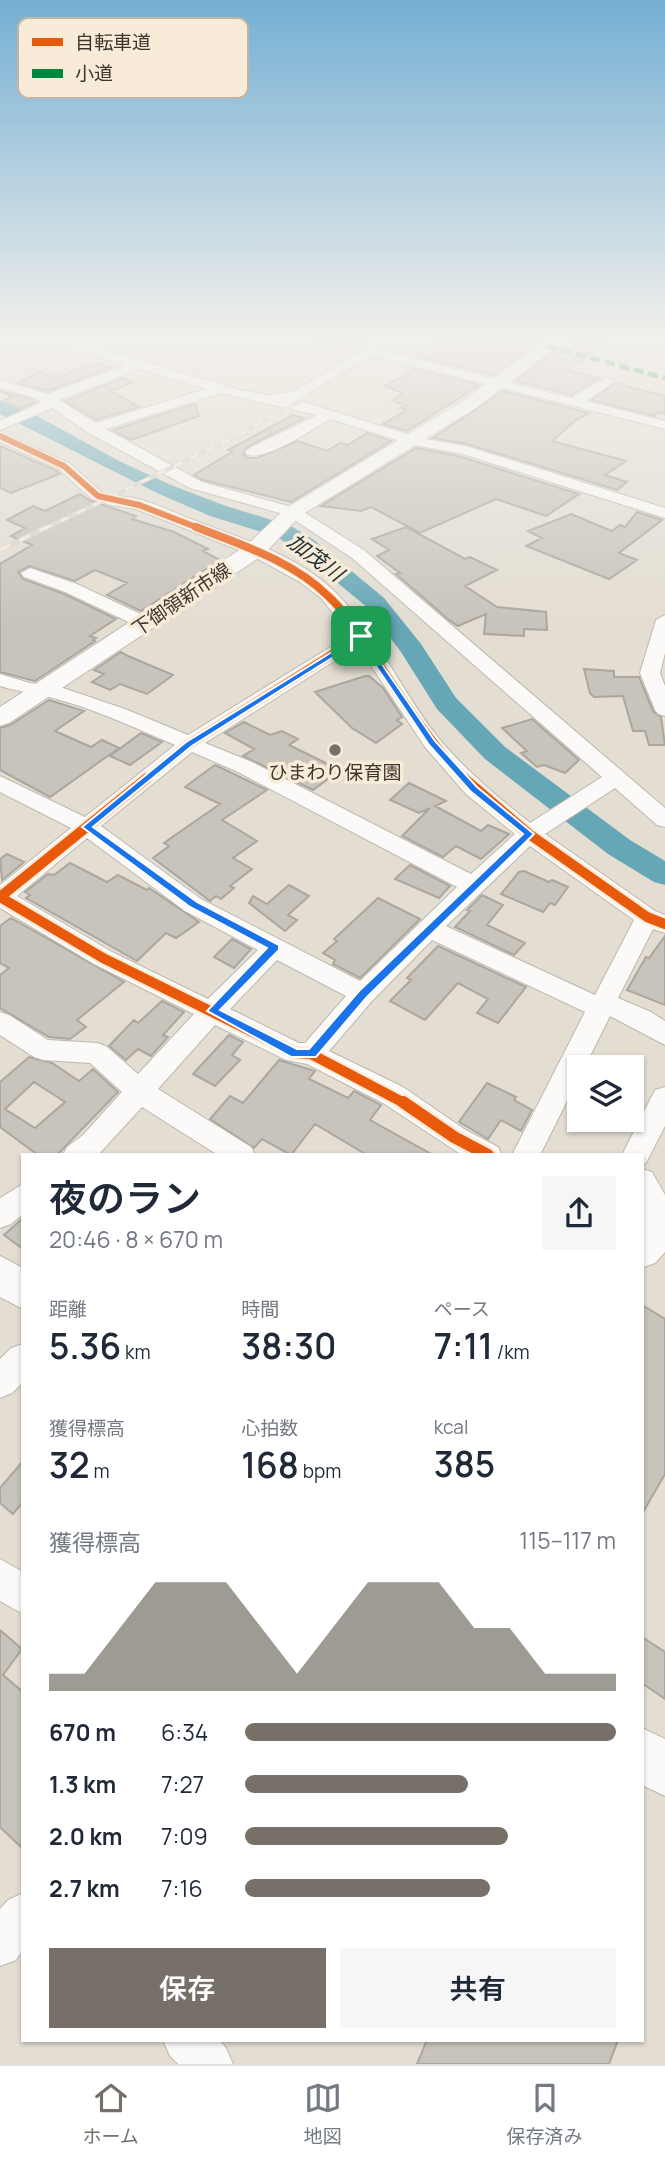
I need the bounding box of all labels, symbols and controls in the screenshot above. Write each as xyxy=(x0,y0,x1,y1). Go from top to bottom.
legend xyxy=(18,18,248,98)
text: 自転車道 xyxy=(75,29,151,55)
text: 小道 xyxy=(75,60,113,86)
water label: 加茂川 xyxy=(282,527,351,588)
street label: 下御領新市線 xyxy=(126,556,236,642)
pin xyxy=(331,606,391,666)
icon: arrive xyxy=(342,617,380,655)
marker: ひまわり保育園 xyxy=(327,742,343,758)
place label: ひまわり保育園 xyxy=(268,759,402,785)
map controls xyxy=(567,1055,644,1132)
button: layers xyxy=(567,1055,644,1132)
text: 夜のラン xyxy=(49,1171,201,1223)
button: share xyxy=(542,1176,616,1250)
text: 20:46 · 8 × 670 m xyxy=(49,1223,223,1255)
text: 距離 xyxy=(49,1296,87,1322)
text: 時間 xyxy=(241,1296,279,1322)
text: ペース xyxy=(434,1296,490,1322)
text: 5.36 xyxy=(49,1322,121,1370)
text: 38:30 xyxy=(241,1322,336,1370)
text: 7:11 xyxy=(434,1322,493,1370)
text: km xyxy=(121,1339,151,1365)
text: /km xyxy=(493,1339,530,1365)
text: kcal xyxy=(434,1414,468,1440)
text: 獲得標高 xyxy=(49,1415,125,1441)
text: 心拍数 xyxy=(241,1415,298,1441)
text: 385 xyxy=(434,1440,495,1488)
text: 32 xyxy=(49,1441,90,1489)
text: 168 xyxy=(241,1441,299,1489)
text: m xyxy=(90,1458,110,1484)
text: bpm xyxy=(299,1458,341,1484)
text: 115–117 m xyxy=(519,1524,616,1556)
text: 獲得標高 xyxy=(49,1526,141,1558)
text: 670 m xyxy=(49,1716,116,1748)
text: 6:34 xyxy=(161,1716,208,1748)
text: 1.3 km xyxy=(49,1768,116,1800)
text: 7:27 xyxy=(161,1768,204,1800)
text: 2.0 km xyxy=(49,1820,122,1852)
text: 7:09 xyxy=(161,1820,208,1852)
text: 2.7 km xyxy=(49,1872,120,1904)
text: 7:16 xyxy=(161,1872,203,1904)
button: 保存 xyxy=(49,1948,326,2028)
button: 共有 xyxy=(340,1948,616,2028)
tab: ホーム xyxy=(82,2079,139,2149)
tab: 地図 xyxy=(304,2079,342,2149)
tab: 保存済み xyxy=(507,2079,583,2149)

